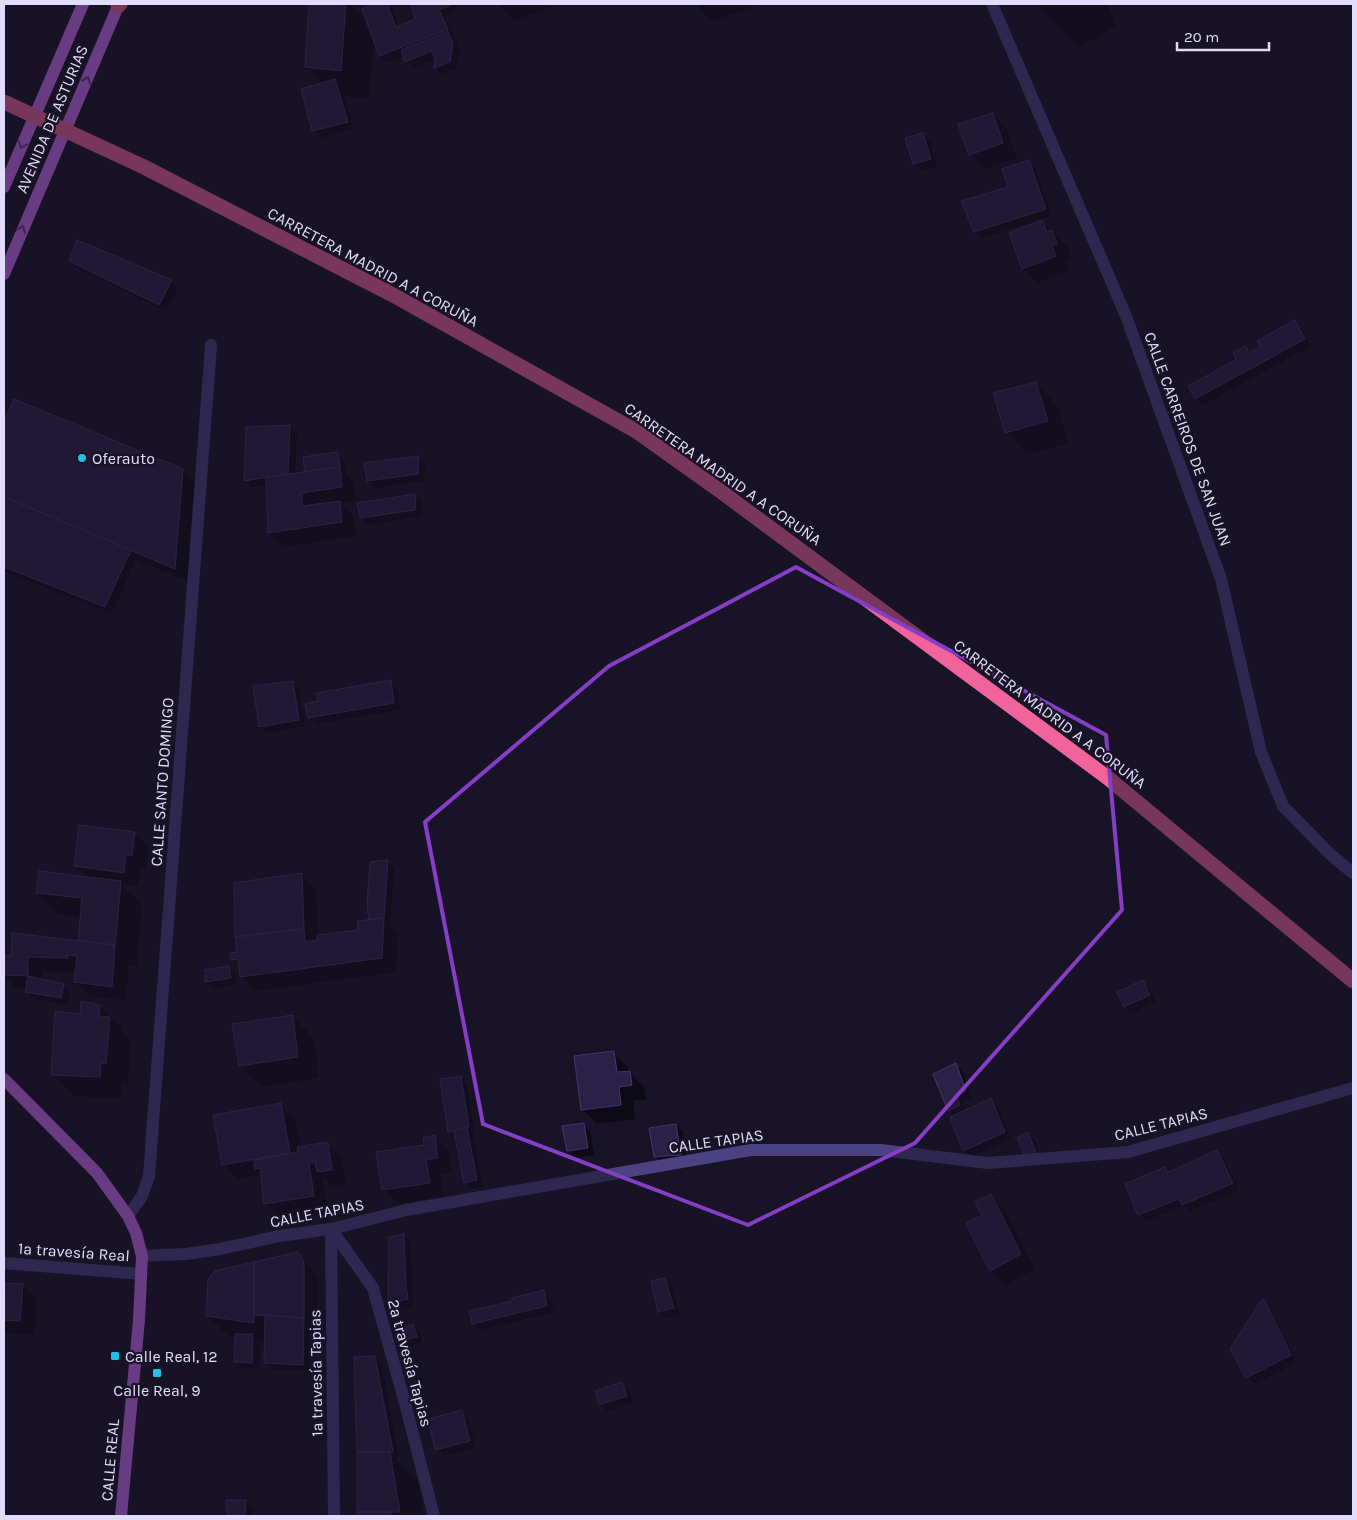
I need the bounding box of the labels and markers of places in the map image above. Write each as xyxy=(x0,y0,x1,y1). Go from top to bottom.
place label: Oferauto xyxy=(92,449,155,468)
marker: Oferauto xyxy=(76,452,88,464)
place label: Calle Real, 12 xyxy=(125,1347,218,1366)
marker: Calle Real, 12 xyxy=(109,1350,121,1362)
marker: Calle Real, 9 xyxy=(151,1367,163,1379)
place label: Calle Real, 9 xyxy=(113,1381,201,1400)

